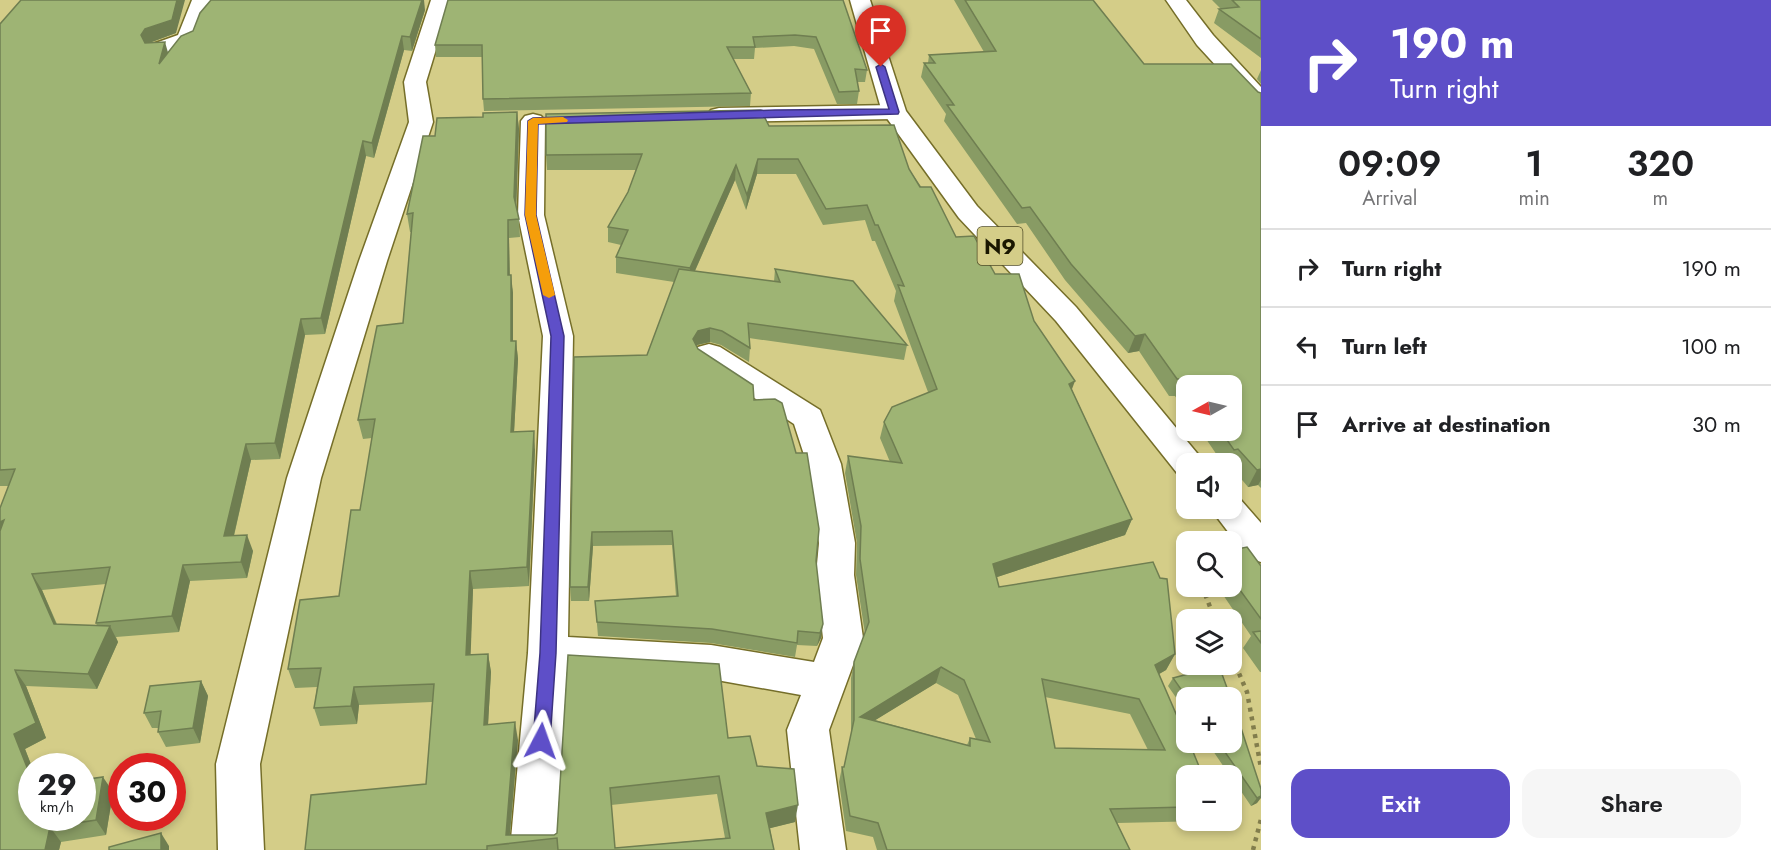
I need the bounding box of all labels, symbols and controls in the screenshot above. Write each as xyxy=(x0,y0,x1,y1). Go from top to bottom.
pin xyxy=(855,5,906,67)
text: 190 m xyxy=(1390,13,1514,74)
icon: arrive xyxy=(864,14,897,47)
icon: right xyxy=(1291,24,1369,102)
text: Turn right xyxy=(1390,69,1498,108)
text: 09:09 xyxy=(1338,137,1442,189)
text: 1 xyxy=(1525,137,1543,189)
text: 320 xyxy=(1627,137,1694,189)
text: Arrival xyxy=(1362,184,1417,213)
text: min xyxy=(1519,184,1550,213)
text: m xyxy=(1653,184,1668,213)
road number: N9 xyxy=(978,227,1022,265)
icon: right xyxy=(1291,252,1324,285)
text: Turn right xyxy=(1342,252,1442,284)
text: 190 m xyxy=(1681,252,1741,284)
icon: left xyxy=(1291,330,1324,363)
text: Turn left xyxy=(1342,330,1427,362)
text: 100 m xyxy=(1681,330,1741,362)
north arrow xyxy=(1176,375,1242,441)
map controls xyxy=(1176,375,1242,831)
icon: arrive xyxy=(1291,408,1324,441)
text: Arrive at destination xyxy=(1342,408,1551,440)
text: 30 m xyxy=(1692,408,1741,440)
button: sound xyxy=(1176,453,1242,519)
button: search xyxy=(1176,531,1242,597)
button: layers xyxy=(1176,609,1242,675)
button: + xyxy=(1176,687,1242,753)
position arrow xyxy=(509,709,573,773)
speed limit sign: 30 xyxy=(108,753,186,831)
text: 29 xyxy=(37,763,77,806)
button: − xyxy=(1176,765,1242,831)
button: Exit xyxy=(1291,769,1510,838)
button: Share xyxy=(1522,769,1741,838)
text: km/h xyxy=(40,796,74,818)

